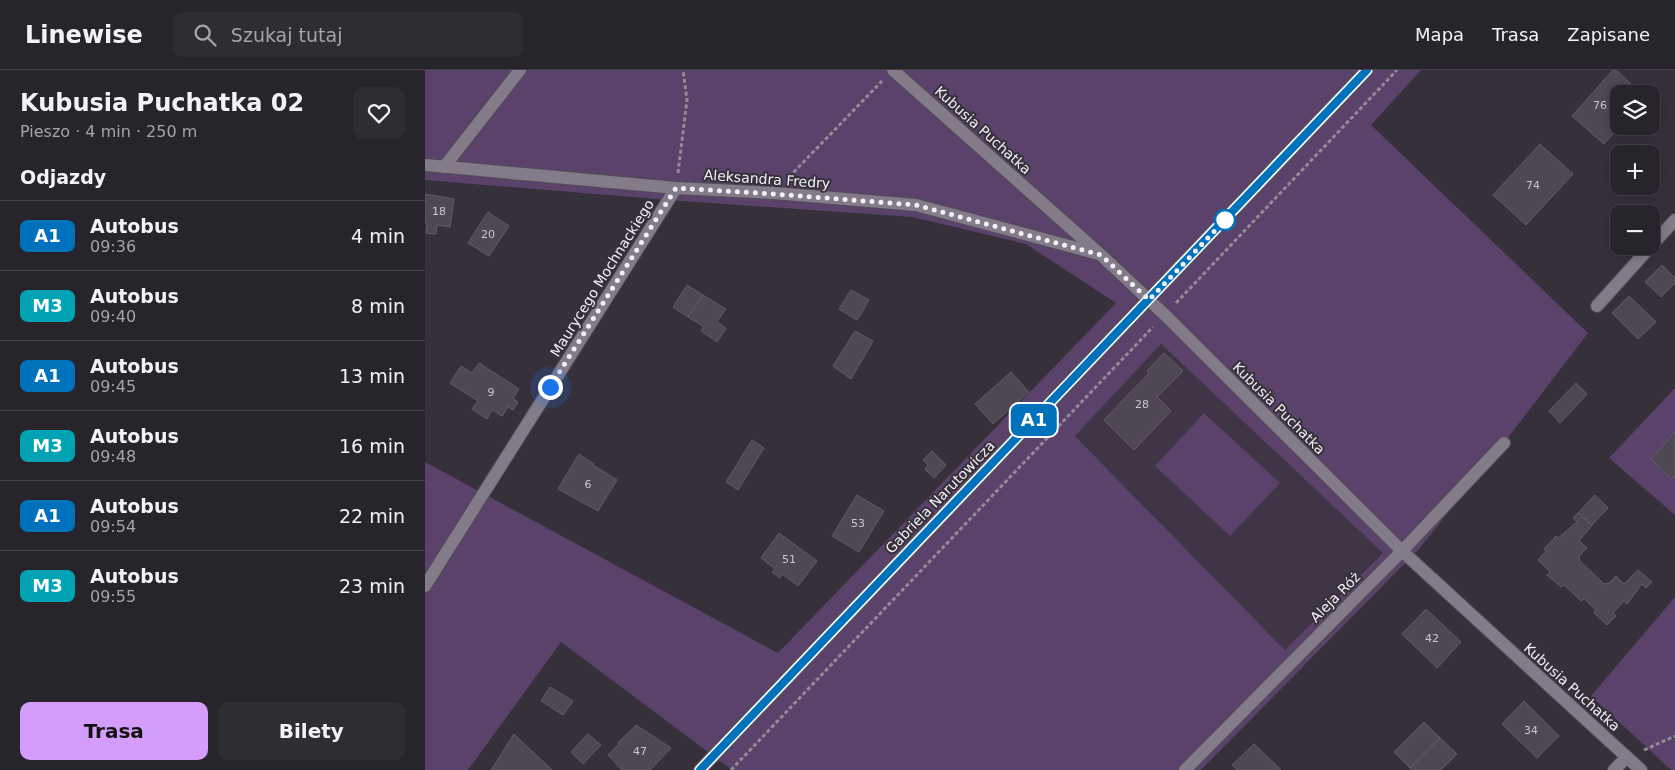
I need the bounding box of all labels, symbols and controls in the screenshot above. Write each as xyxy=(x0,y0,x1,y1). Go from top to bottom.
search box xyxy=(173,12,523,57)
text: Linewise xyxy=(25,21,143,49)
icon: search xyxy=(191,21,219,49)
text: Szukaj tutaj xyxy=(231,24,342,46)
text: Mapa xyxy=(1415,24,1464,45)
text: Trasa xyxy=(1492,24,1539,45)
text: Zapisane xyxy=(1567,24,1650,45)
street label: Kubusia Puchatka xyxy=(932,83,1034,177)
map controls xyxy=(1610,85,1660,255)
button: layers xyxy=(1610,85,1660,135)
button: heart xyxy=(353,87,405,139)
text: Kubusia Puchatka 02 xyxy=(20,89,304,117)
house number: 76 xyxy=(1593,99,1607,112)
text: Pieszo · 4 min · 250 m xyxy=(20,122,197,141)
button: + xyxy=(1610,145,1660,195)
text: Odjazdy xyxy=(20,166,106,188)
street label: Aleksandra Fredry xyxy=(703,167,831,191)
house number: 74 xyxy=(1526,179,1540,192)
street label: Maurycego Mochnackiego xyxy=(547,196,657,360)
house number: 18 xyxy=(432,205,446,218)
button: − xyxy=(1610,205,1660,255)
unlabelled marker xyxy=(1214,209,1236,231)
text: Autobus xyxy=(90,215,179,237)
text: A1 xyxy=(34,225,61,246)
text: 4 min xyxy=(351,225,405,247)
house number: 20 xyxy=(481,228,495,241)
text: 09:36 xyxy=(90,237,136,256)
text: Autobus xyxy=(90,285,179,307)
text: M3 xyxy=(32,295,63,316)
text: 8 min xyxy=(351,295,405,317)
text: 09:40 xyxy=(90,307,136,326)
text: Autobus xyxy=(90,355,179,377)
street label: Kubusia Puchatka xyxy=(1230,359,1328,457)
text: A1 xyxy=(34,365,61,386)
text: 13 min xyxy=(339,365,405,387)
your location xyxy=(538,375,563,400)
text: 09:45 xyxy=(90,377,136,396)
house number: 9 xyxy=(488,386,495,399)
house number: 28 xyxy=(1135,398,1149,411)
line badge: A1 xyxy=(1011,404,1057,436)
text: A1 xyxy=(1021,409,1047,430)
text: Autobus xyxy=(90,425,179,447)
text: M3 xyxy=(32,435,63,456)
text: 16 min xyxy=(339,435,405,457)
street label: Gabriela Narutowicza xyxy=(882,437,998,557)
text: 09:48 xyxy=(90,447,136,466)
house number: 6 xyxy=(585,478,592,491)
text: Autobus xyxy=(90,495,179,517)
text: A1 xyxy=(34,505,61,526)
text: 22 min xyxy=(339,505,405,527)
text: 09:54 xyxy=(90,517,136,536)
house number: 53 xyxy=(851,517,865,530)
house number: 51 xyxy=(782,553,796,566)
text: Autobus xyxy=(90,565,179,587)
street label: Aleja Róż xyxy=(1307,569,1363,625)
text: M3 xyxy=(32,575,63,596)
text: 23 min xyxy=(339,575,405,597)
text: 09:55 xyxy=(90,587,136,606)
house number: 42 xyxy=(1425,632,1439,645)
street label: Kubusia Puchatka xyxy=(1521,640,1623,734)
button: Trasa xyxy=(20,702,208,760)
button: Bilety xyxy=(218,702,405,760)
house number: 34 xyxy=(1524,724,1538,737)
house number: 47 xyxy=(633,745,647,758)

